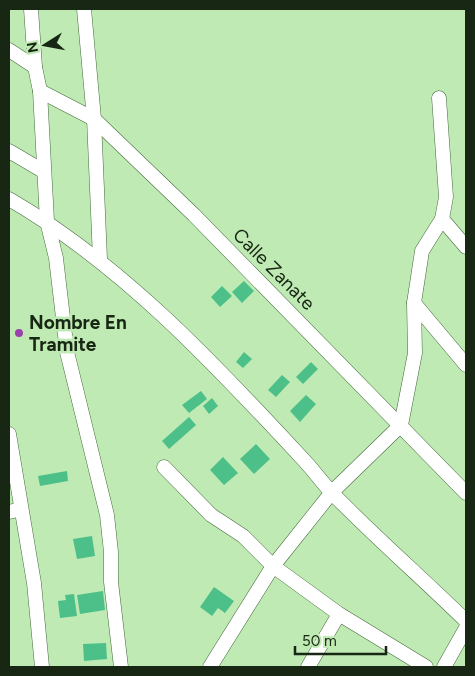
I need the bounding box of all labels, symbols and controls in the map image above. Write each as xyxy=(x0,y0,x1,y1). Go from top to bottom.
north arrow xyxy=(20,20,70,70)
text: N xyxy=(23,40,42,54)
street label: Calle Zanate xyxy=(228,223,320,315)
place label: Nombre En Tramite xyxy=(29,311,127,356)
marker: Nombre En Tramite xyxy=(13,327,25,339)
scale bar xyxy=(295,624,386,656)
text: 50 m xyxy=(302,632,337,650)

